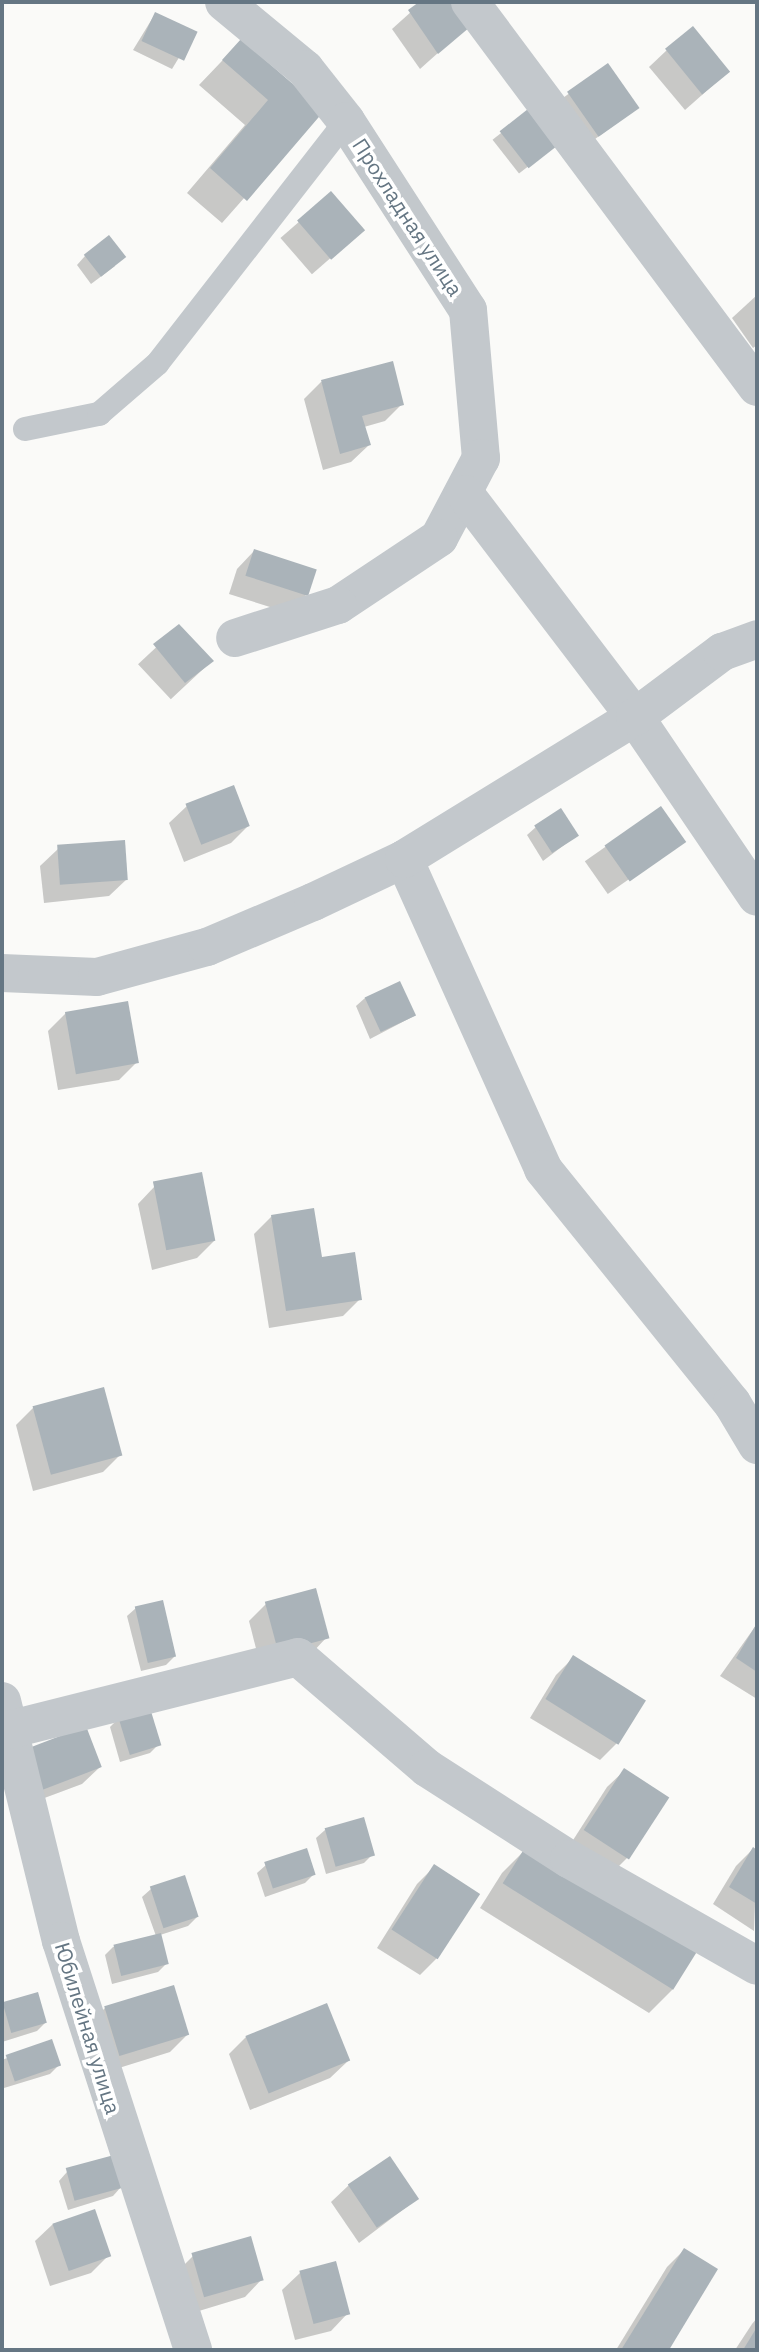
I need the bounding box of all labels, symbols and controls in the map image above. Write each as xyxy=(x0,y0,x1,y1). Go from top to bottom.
street label: Прохладная улица xyxy=(348,133,468,301)
street label: Юбилейная улица xyxy=(50,1939,126,2117)

